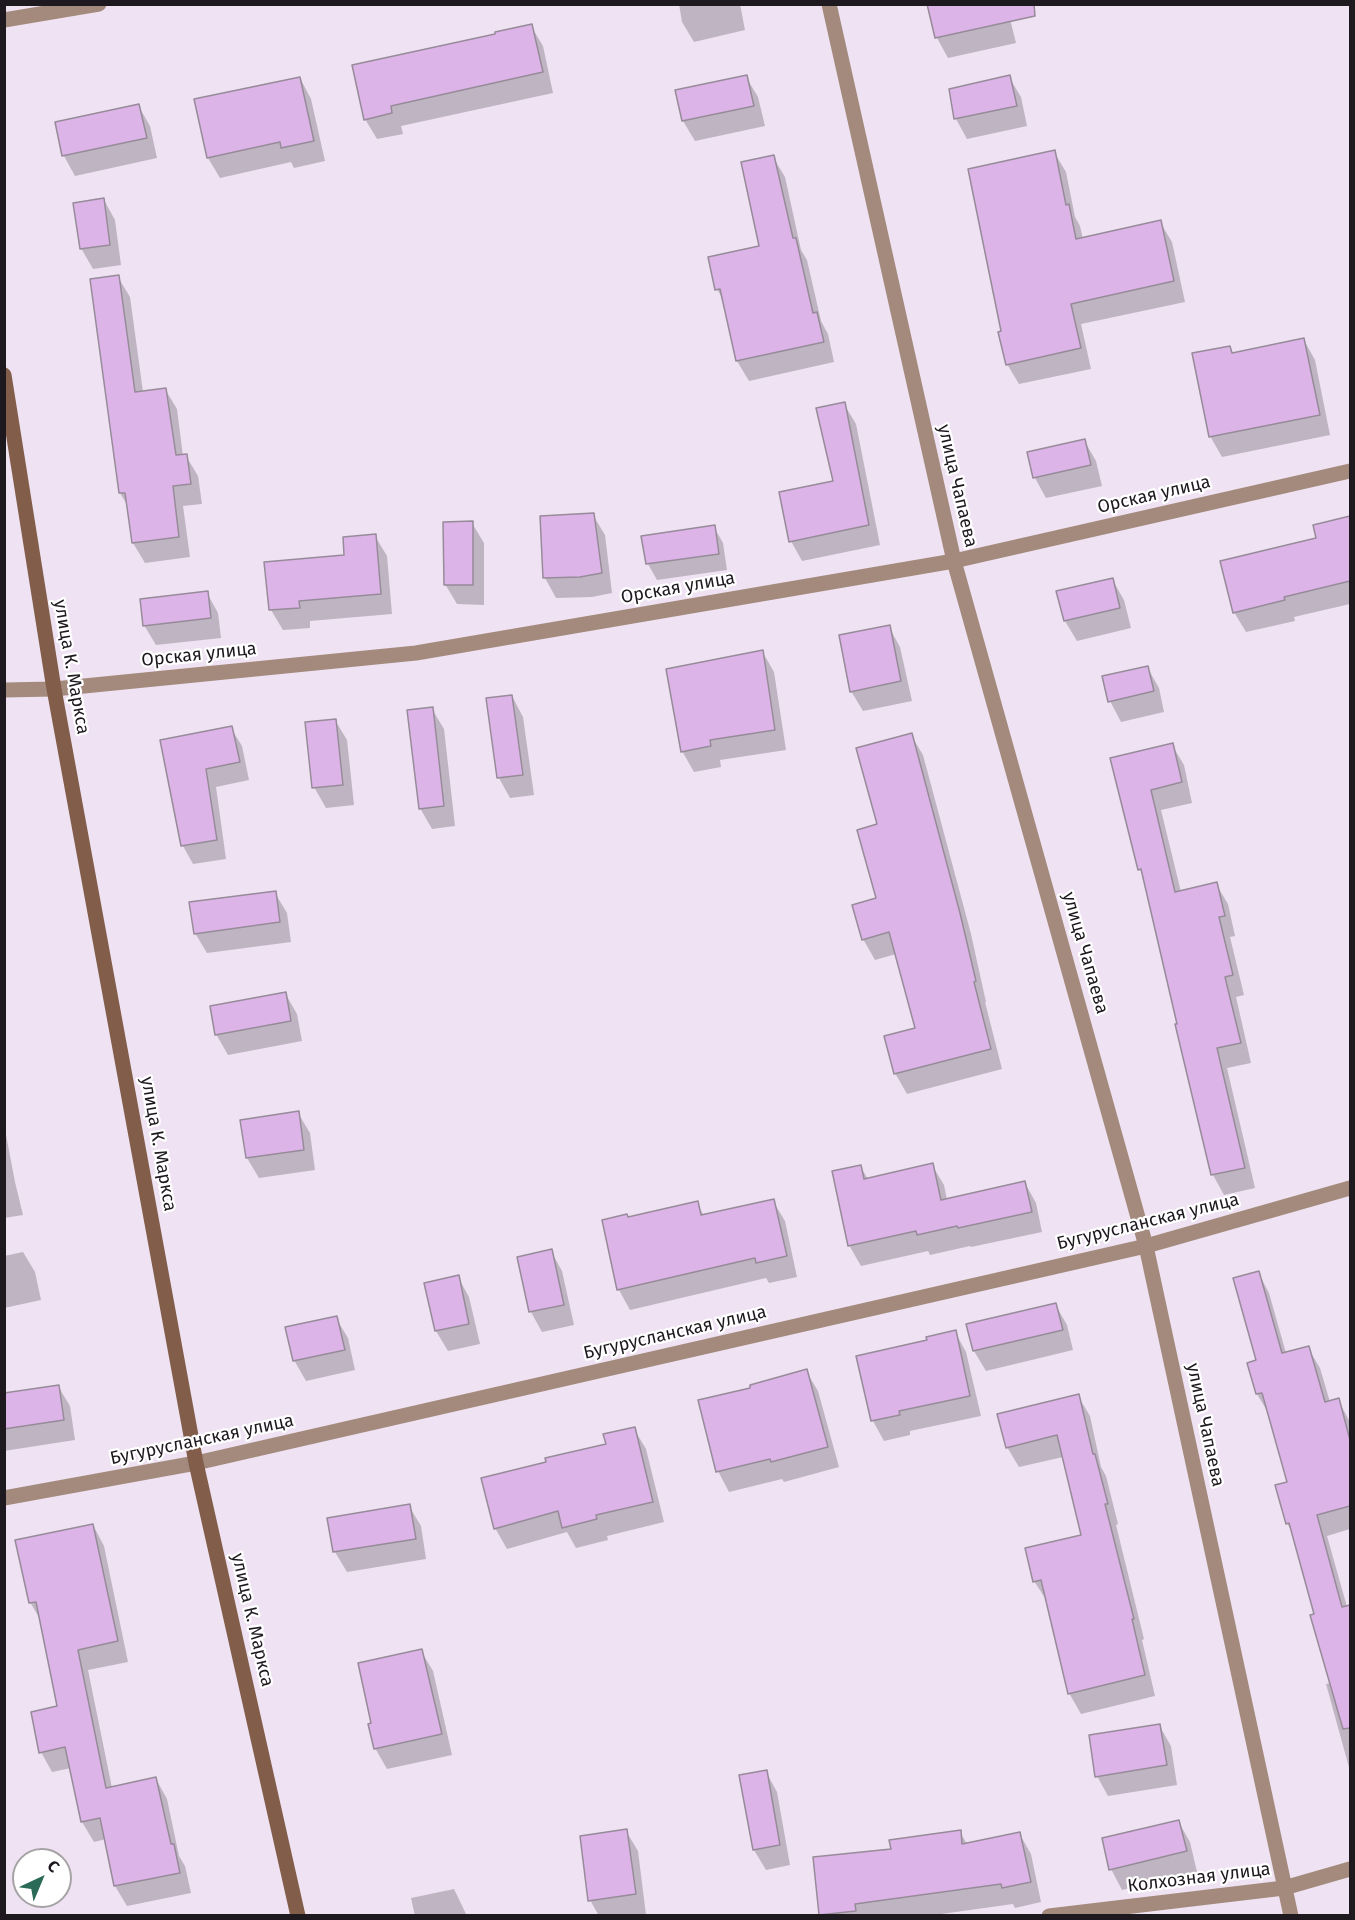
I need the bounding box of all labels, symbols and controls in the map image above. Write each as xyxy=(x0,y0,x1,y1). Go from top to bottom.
street label: улица Чапаева xyxy=(932,422,982,550)
street label: Орская улица xyxy=(1095,471,1213,519)
street label: Орская улица xyxy=(619,567,737,609)
street label: улица К. Маркса xyxy=(49,598,93,736)
street label: Орская улица xyxy=(140,638,258,672)
street label: улица Чапаева xyxy=(1057,890,1113,1016)
street label: улица К. Маркса xyxy=(136,1075,180,1213)
street label: Бугурусланская улица xyxy=(1055,1189,1241,1255)
street label: Бугурусланская улица xyxy=(582,1301,768,1365)
street label: улица Чапаева xyxy=(1181,1361,1229,1489)
street label: Бугурусланская улица xyxy=(108,1410,296,1470)
street label: улица К. Маркса xyxy=(226,1551,278,1689)
north arrow xyxy=(12,1848,72,1908)
text: С xyxy=(44,1856,63,1876)
street label: Колхозная улица xyxy=(1126,1859,1272,1897)

